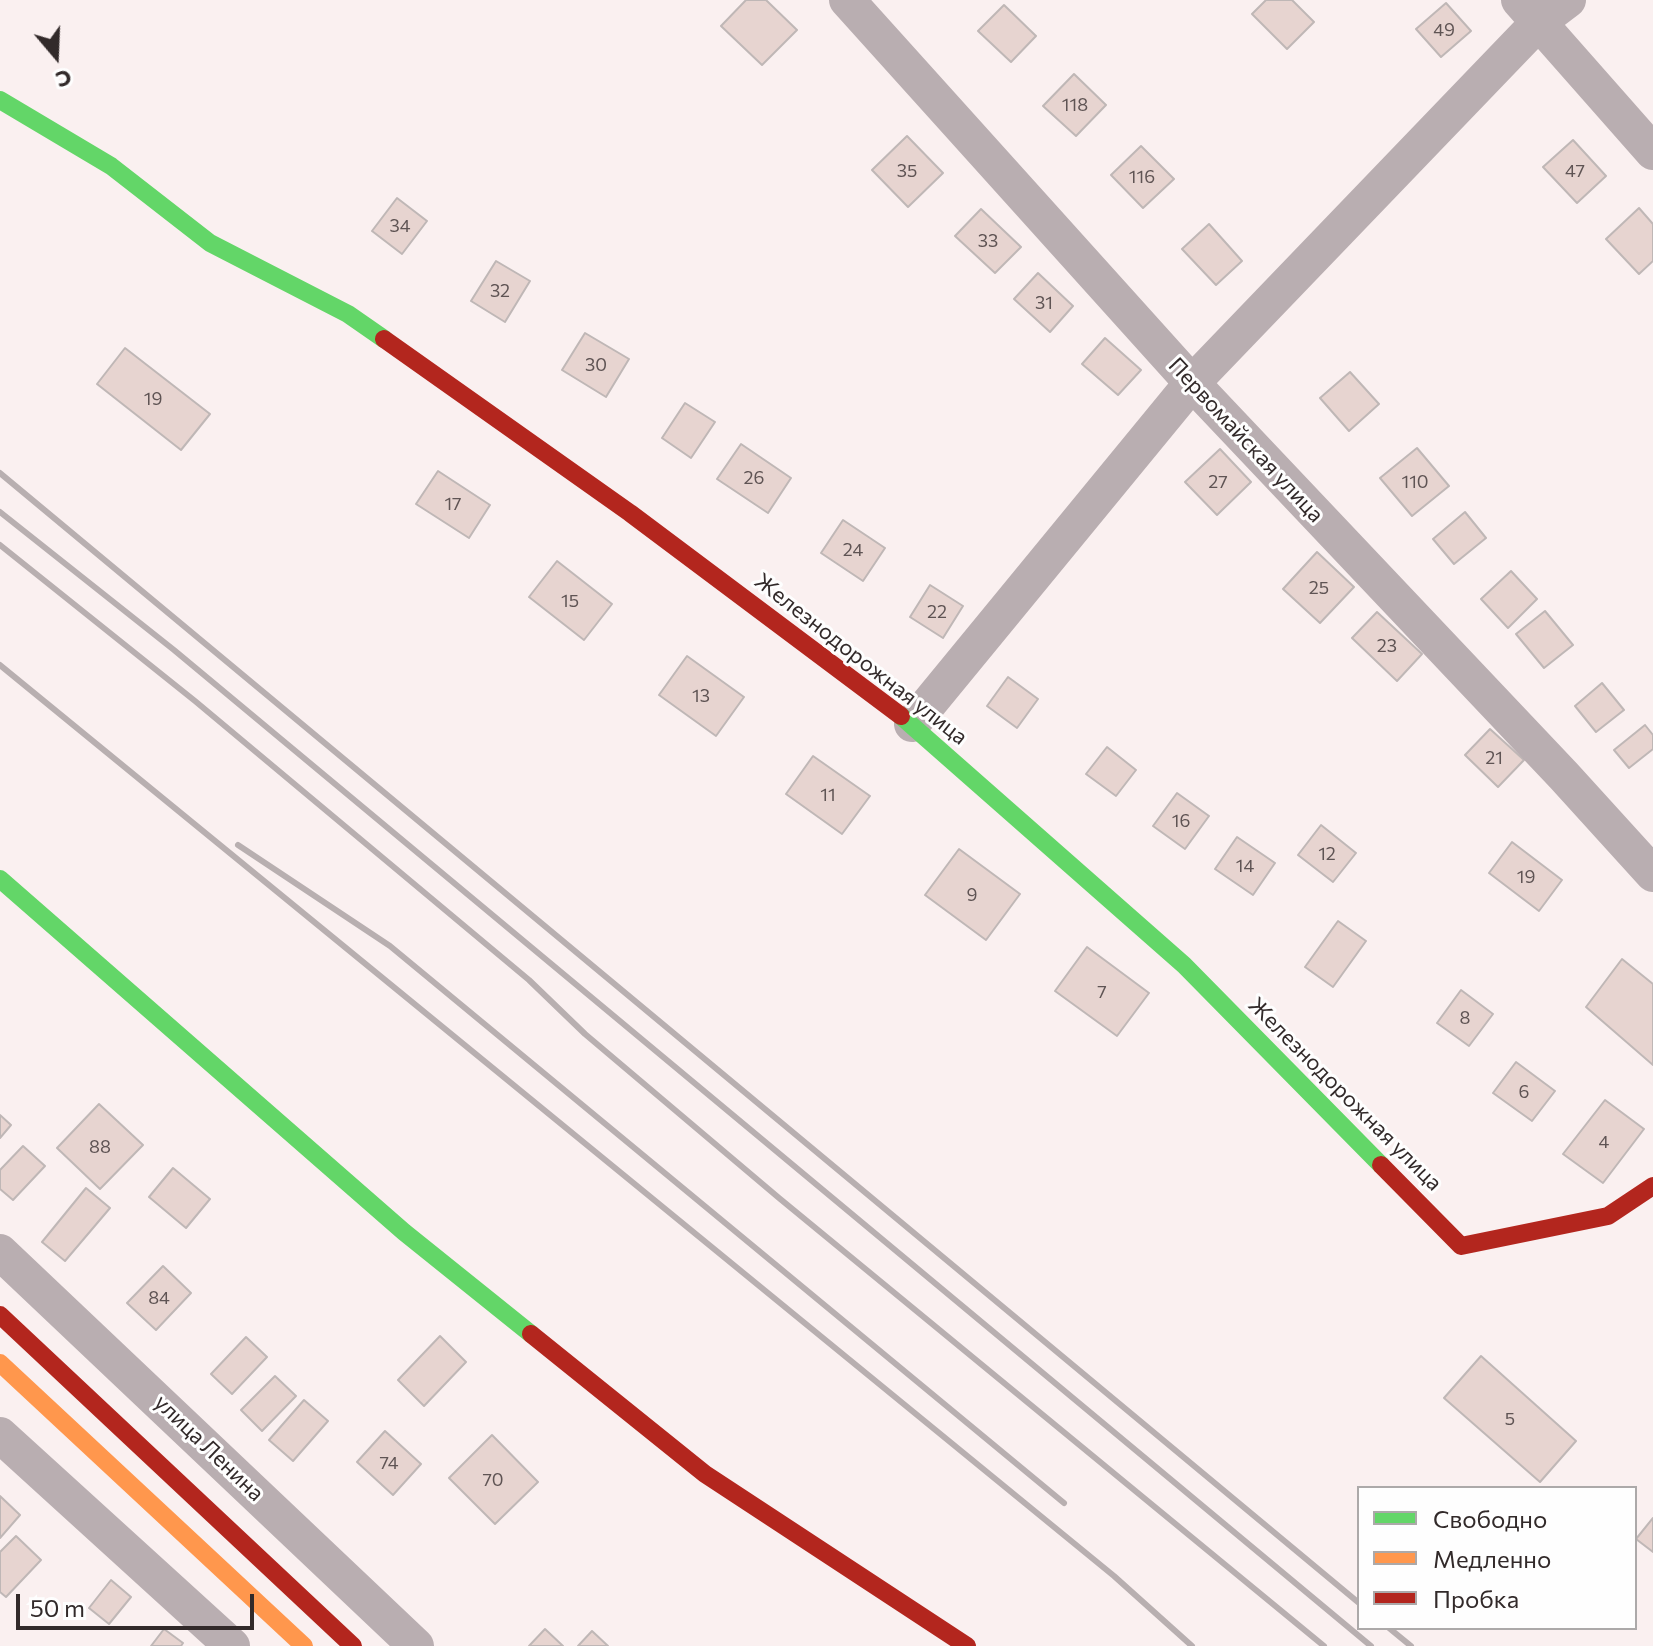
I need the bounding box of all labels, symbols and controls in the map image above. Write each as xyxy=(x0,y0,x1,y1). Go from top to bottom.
north arrow xyxy=(16,16,96,96)
house number: 49 xyxy=(1433,19,1455,41)
text: С xyxy=(52,64,75,94)
house number: 118 xyxy=(1062,94,1088,116)
house number: 35 xyxy=(897,160,917,182)
house number: 47 xyxy=(1565,160,1585,182)
house number: 116 xyxy=(1129,166,1155,188)
house number: 34 xyxy=(389,215,411,237)
house number: 33 xyxy=(978,230,998,252)
house number: 32 xyxy=(490,280,510,302)
house number: 31 xyxy=(1035,292,1053,314)
street label: Первомайская улица xyxy=(1163,352,1329,528)
house number: 30 xyxy=(585,354,607,376)
house number: 19 xyxy=(144,388,162,410)
house number: 26 xyxy=(744,467,764,489)
house number: 27 xyxy=(1208,471,1228,493)
house number: 110 xyxy=(1401,471,1429,493)
house number: 17 xyxy=(444,493,462,515)
house number: 24 xyxy=(843,539,863,561)
street label: Железнодорожная улица xyxy=(749,568,973,750)
house number: 25 xyxy=(1309,577,1329,599)
house number: 15 xyxy=(561,590,579,612)
house number: 22 xyxy=(927,601,947,623)
house number: 23 xyxy=(1377,635,1397,657)
house number: 13 xyxy=(692,685,710,707)
house number: 21 xyxy=(1485,747,1503,769)
house number: 11 xyxy=(820,784,836,806)
house number: 16 xyxy=(1172,810,1190,832)
house number: 12 xyxy=(1318,843,1336,865)
house number: 14 xyxy=(1236,855,1254,877)
house number: 19 xyxy=(1517,866,1535,888)
house number: 9 xyxy=(967,884,977,906)
house number: 7 xyxy=(1097,981,1107,1003)
street label: Железнодорожная улица xyxy=(1243,992,1447,1196)
house number: 8 xyxy=(1460,1007,1470,1029)
house number: 6 xyxy=(1519,1081,1529,1103)
house number: 4 xyxy=(1599,1131,1609,1153)
house number: 88 xyxy=(89,1136,111,1158)
house number: 84 xyxy=(148,1287,170,1309)
street label: улица Ленина xyxy=(149,1389,269,1507)
house number: 5 xyxy=(1505,1408,1515,1430)
house number: 74 xyxy=(379,1452,399,1474)
house number: 70 xyxy=(482,1469,504,1491)
legend xyxy=(1357,1486,1637,1630)
text: Свободно xyxy=(1433,1504,1547,1533)
text: Медленно xyxy=(1433,1544,1551,1573)
scale bar xyxy=(20,1578,258,1628)
text: Пробка xyxy=(1433,1584,1519,1613)
text: 50 m xyxy=(30,1593,85,1622)

